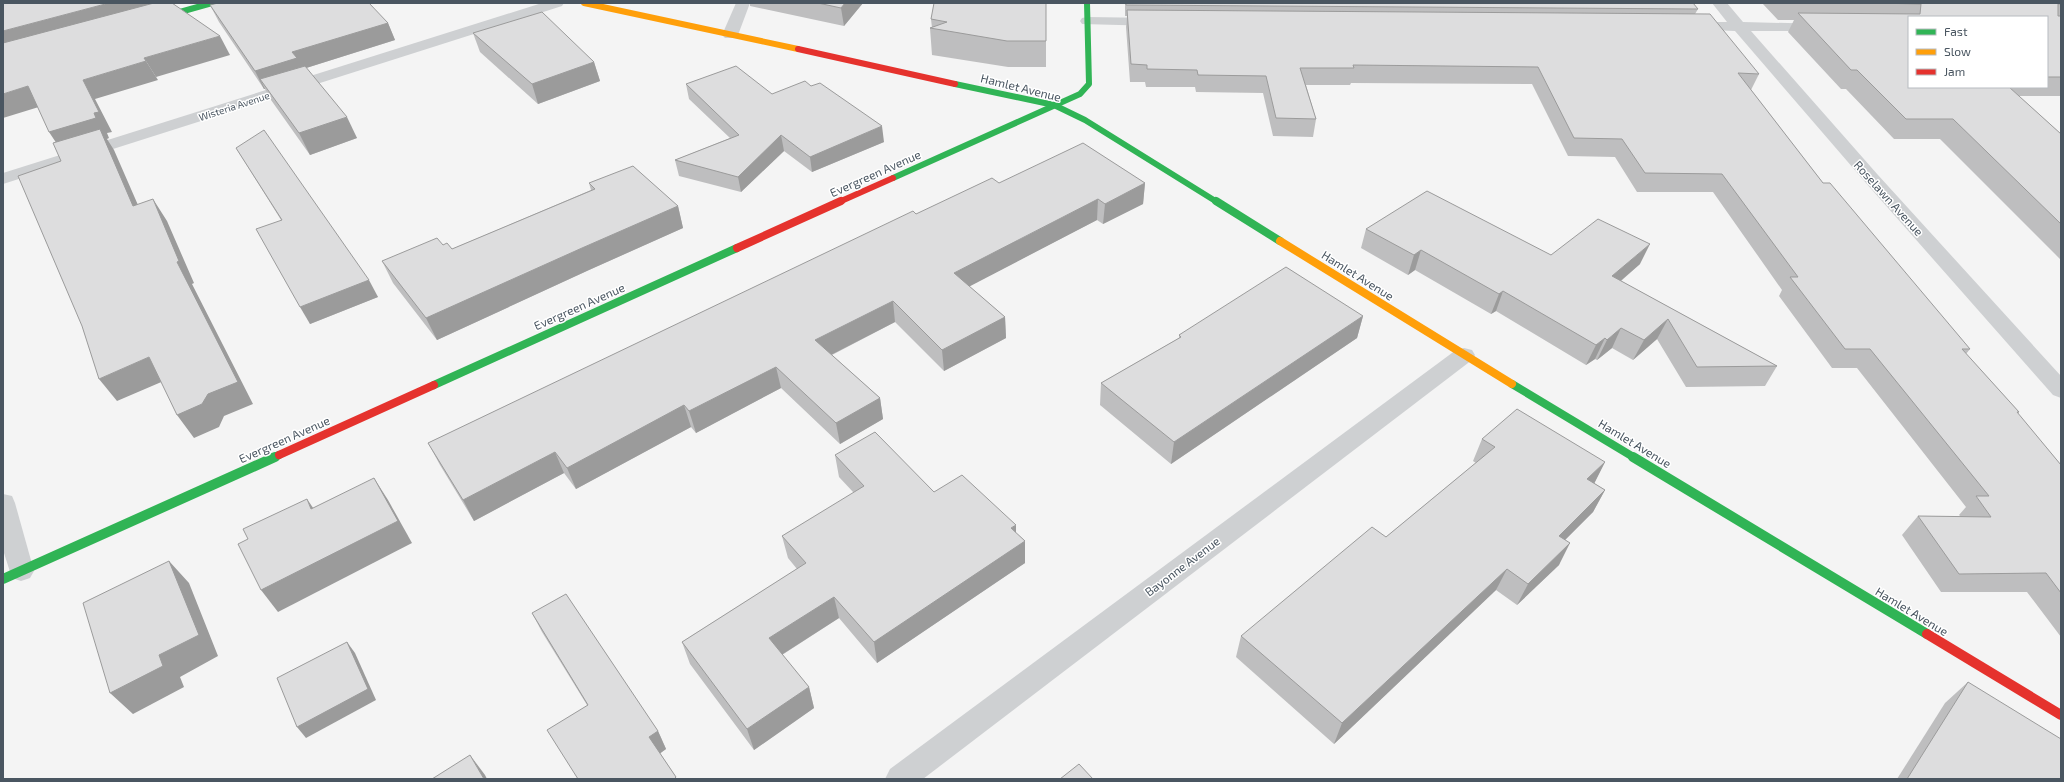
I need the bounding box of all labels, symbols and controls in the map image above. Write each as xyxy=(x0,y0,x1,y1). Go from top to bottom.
legend xyxy=(1908,16,2048,88)
text: Fast xyxy=(1944,24,1968,38)
text: Slow xyxy=(1944,44,1971,58)
text: Jam xyxy=(1944,64,1965,78)
street label: Hamlet Avenue xyxy=(979,70,1063,104)
street label: Wisteria Avenue xyxy=(197,89,271,123)
street label: Evergreen Avenue xyxy=(827,147,923,199)
street label: Roselawn Avenue xyxy=(1852,158,1926,238)
street label: Hamlet Avenue xyxy=(1319,247,1397,303)
street label: Evergreen Avenue xyxy=(531,280,627,332)
street label: Evergreen Avenue xyxy=(236,413,332,465)
street label: Hamlet Avenue xyxy=(1596,416,1674,470)
street label: Bayonne Avenue xyxy=(1142,533,1222,599)
street label: Hamlet Avenue xyxy=(1873,584,1951,638)

